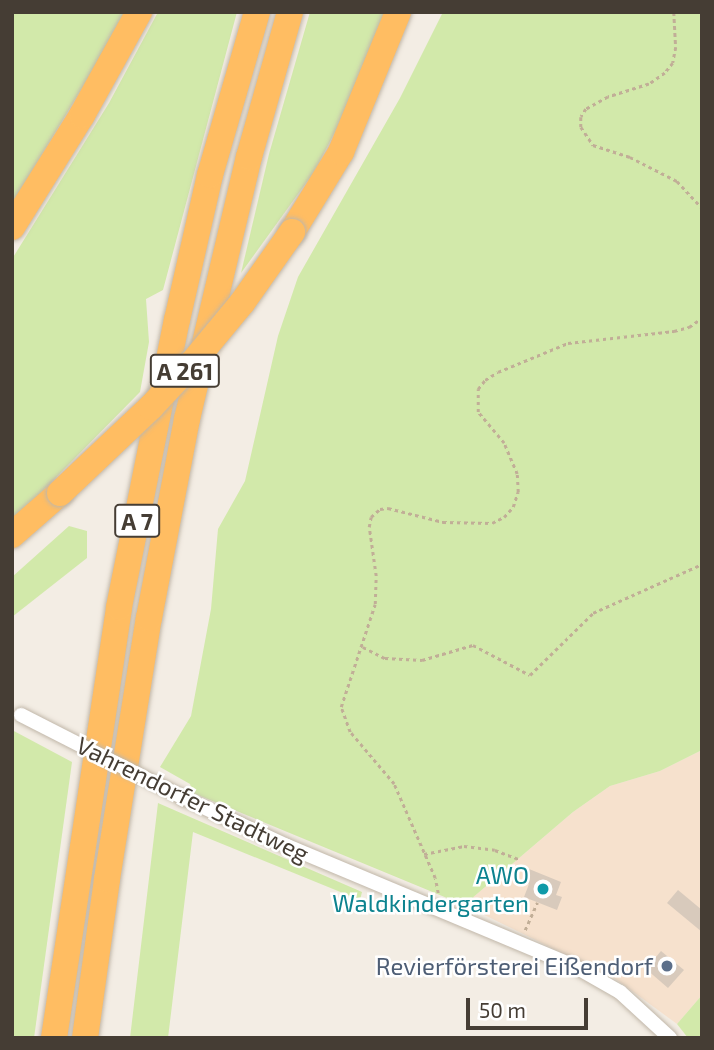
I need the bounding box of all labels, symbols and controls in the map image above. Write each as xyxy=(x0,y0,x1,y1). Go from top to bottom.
road number: A 261 xyxy=(148,352,222,390)
road number: A 7 xyxy=(113,502,162,540)
street label: Vahrendorfer Stadtweg xyxy=(72,730,314,868)
place label: AWO Waldkindergarten xyxy=(332,861,529,917)
marker: AWO Waldkindergarten xyxy=(535,881,551,897)
place label: Revierförsterei Eißendorf xyxy=(376,952,653,980)
marker: Revierförsterei Eißendorf xyxy=(659,958,675,974)
scale bar xyxy=(469,984,592,1028)
text: 50 m xyxy=(479,997,526,1022)

